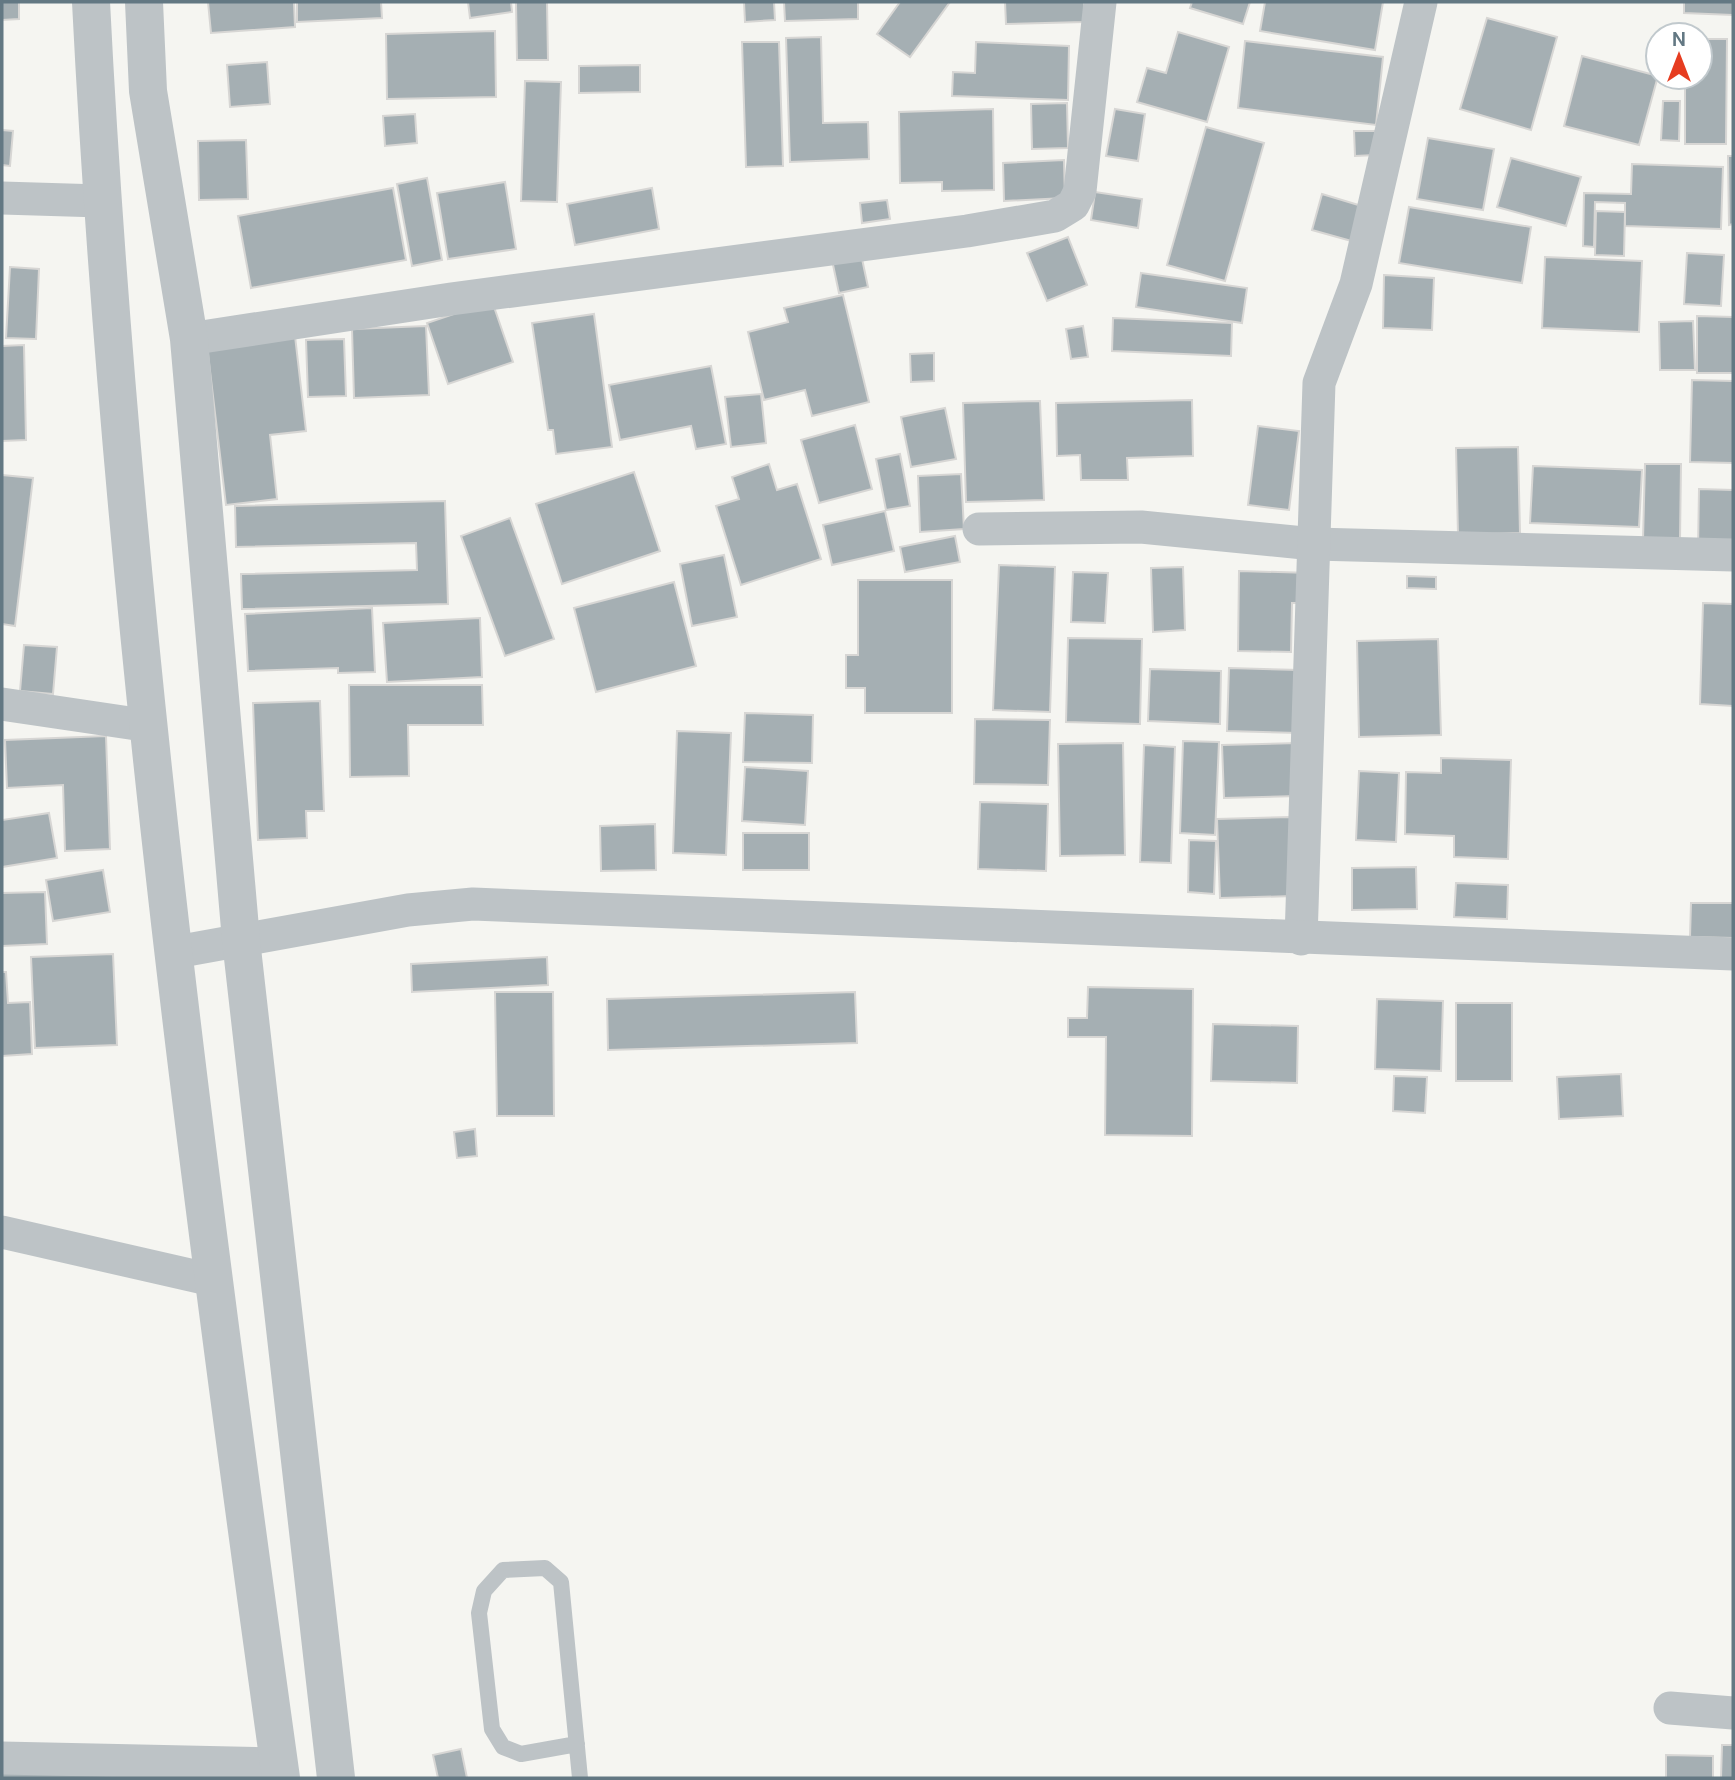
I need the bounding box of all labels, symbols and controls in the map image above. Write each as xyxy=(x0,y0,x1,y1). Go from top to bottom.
north arrow xyxy=(1644,21,1714,91)
text: N xyxy=(1672,27,1686,52)

